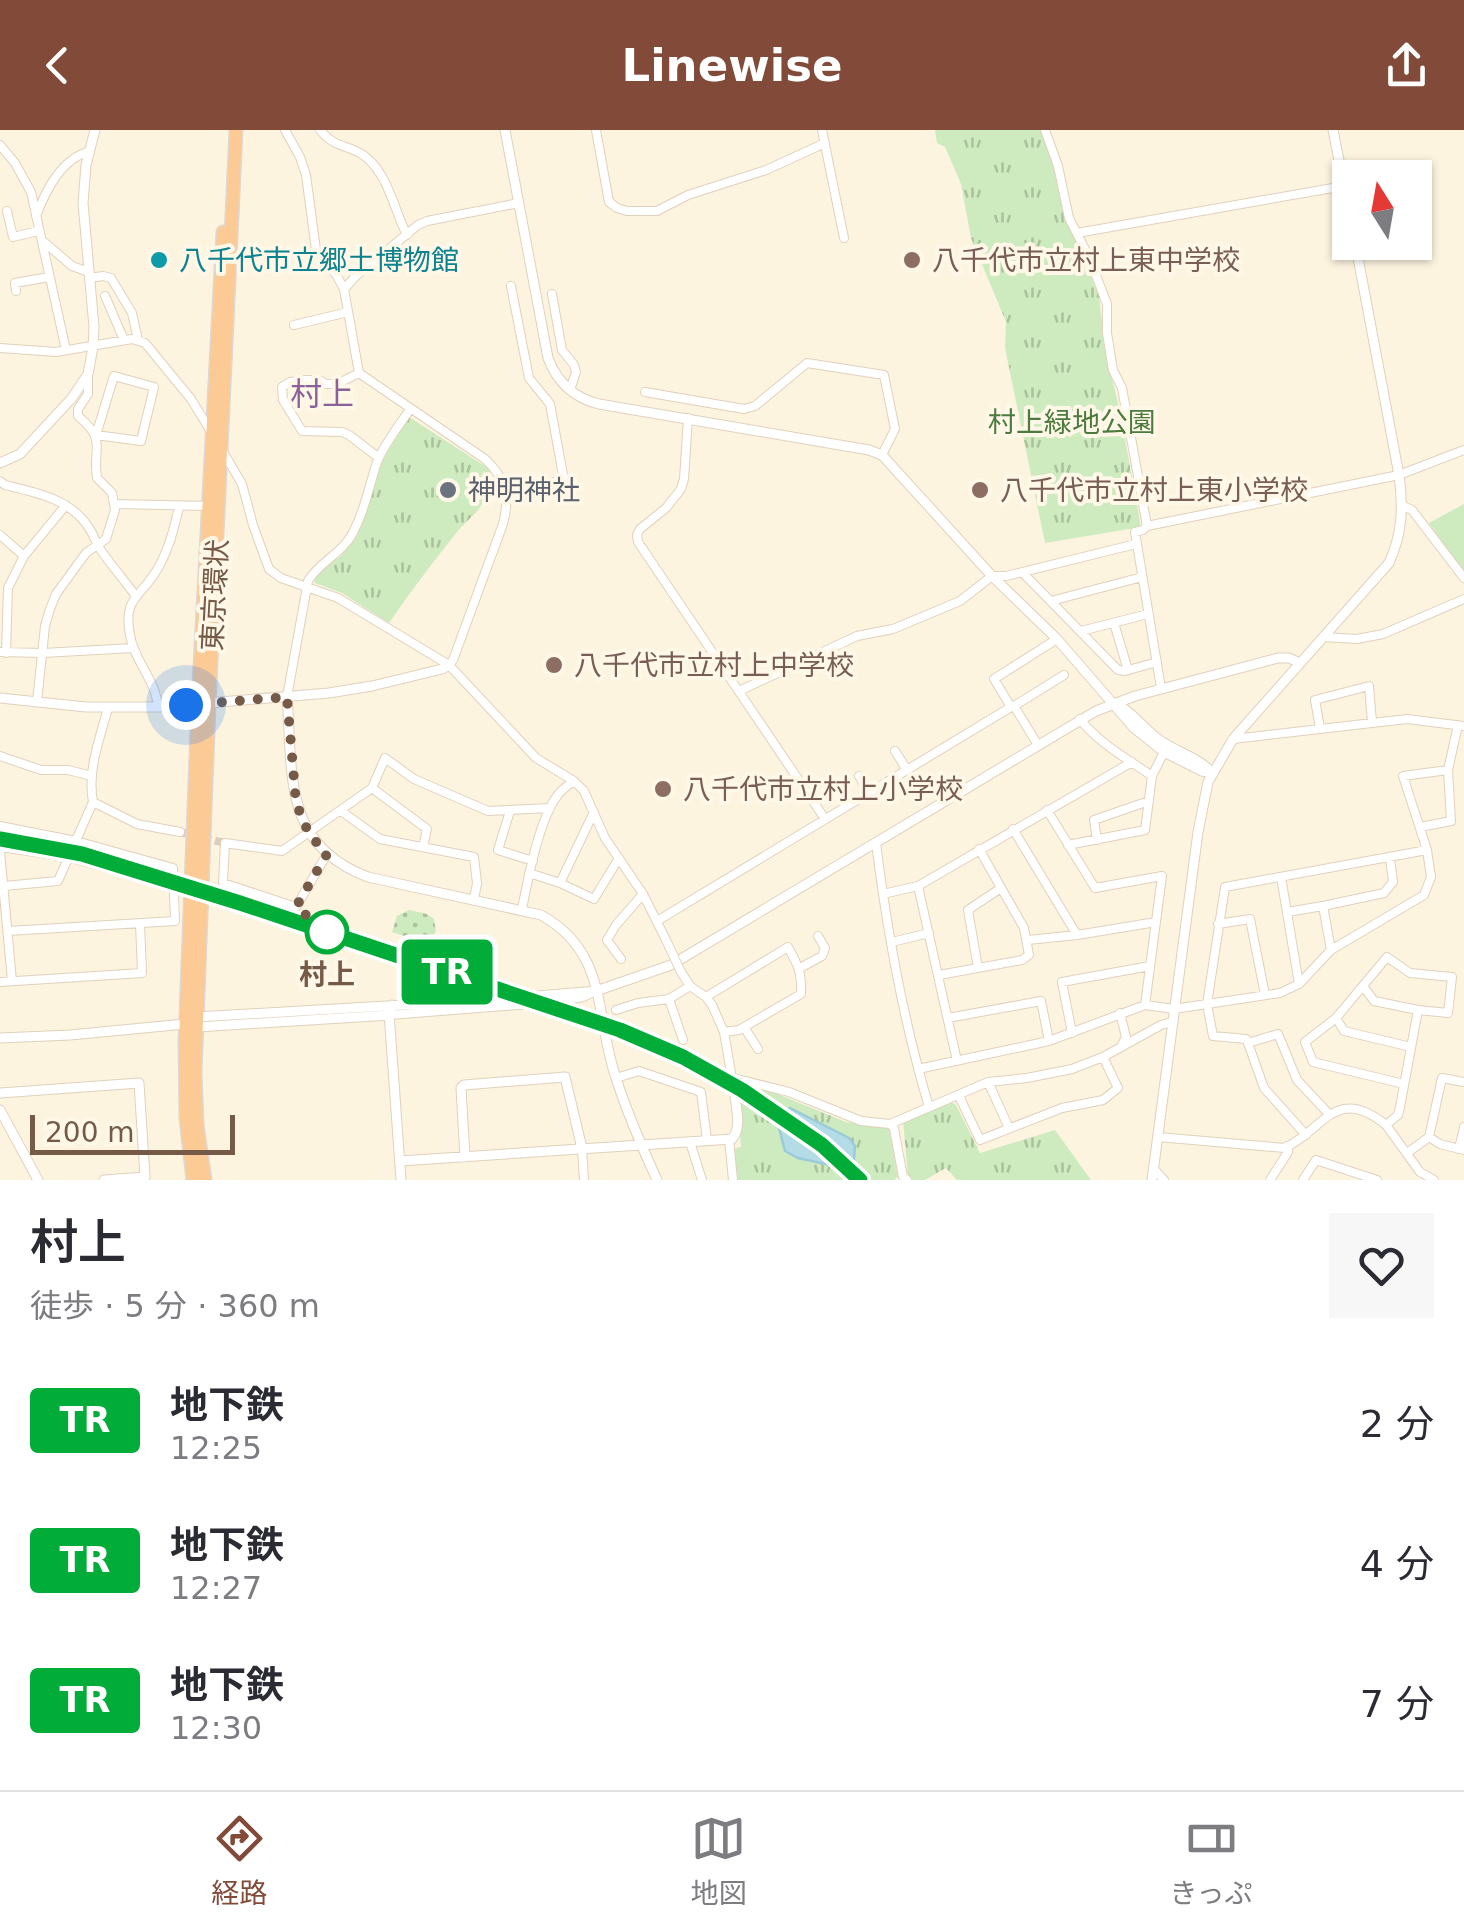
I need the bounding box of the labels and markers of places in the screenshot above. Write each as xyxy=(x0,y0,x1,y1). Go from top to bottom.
place label: 八千代市立郷土博物館 xyxy=(179,244,459,277)
place label: 八千代市立村上東中学校 xyxy=(932,244,1240,277)
marker: 八千代市立郷土博物館 xyxy=(148,249,170,271)
marker: 八千代市立村上東中学校 xyxy=(901,249,923,271)
place label: 神明神社 xyxy=(468,474,580,507)
place label: 八千代市立村上東小学校 xyxy=(1000,474,1308,507)
marker: 神明神社 xyxy=(437,479,459,501)
marker: 八千代市立村上東小学校 xyxy=(969,479,991,501)
place label: 八千代市立村上中学校 xyxy=(574,649,854,682)
marker: 八千代市立村上中学校 xyxy=(543,654,565,676)
place label: 八千代市立村上小学校 xyxy=(683,773,963,806)
marker: 八千代市立村上小学校 xyxy=(652,778,674,800)
marker: 村上 xyxy=(306,911,348,953)
place label: 村上 xyxy=(299,958,355,991)

